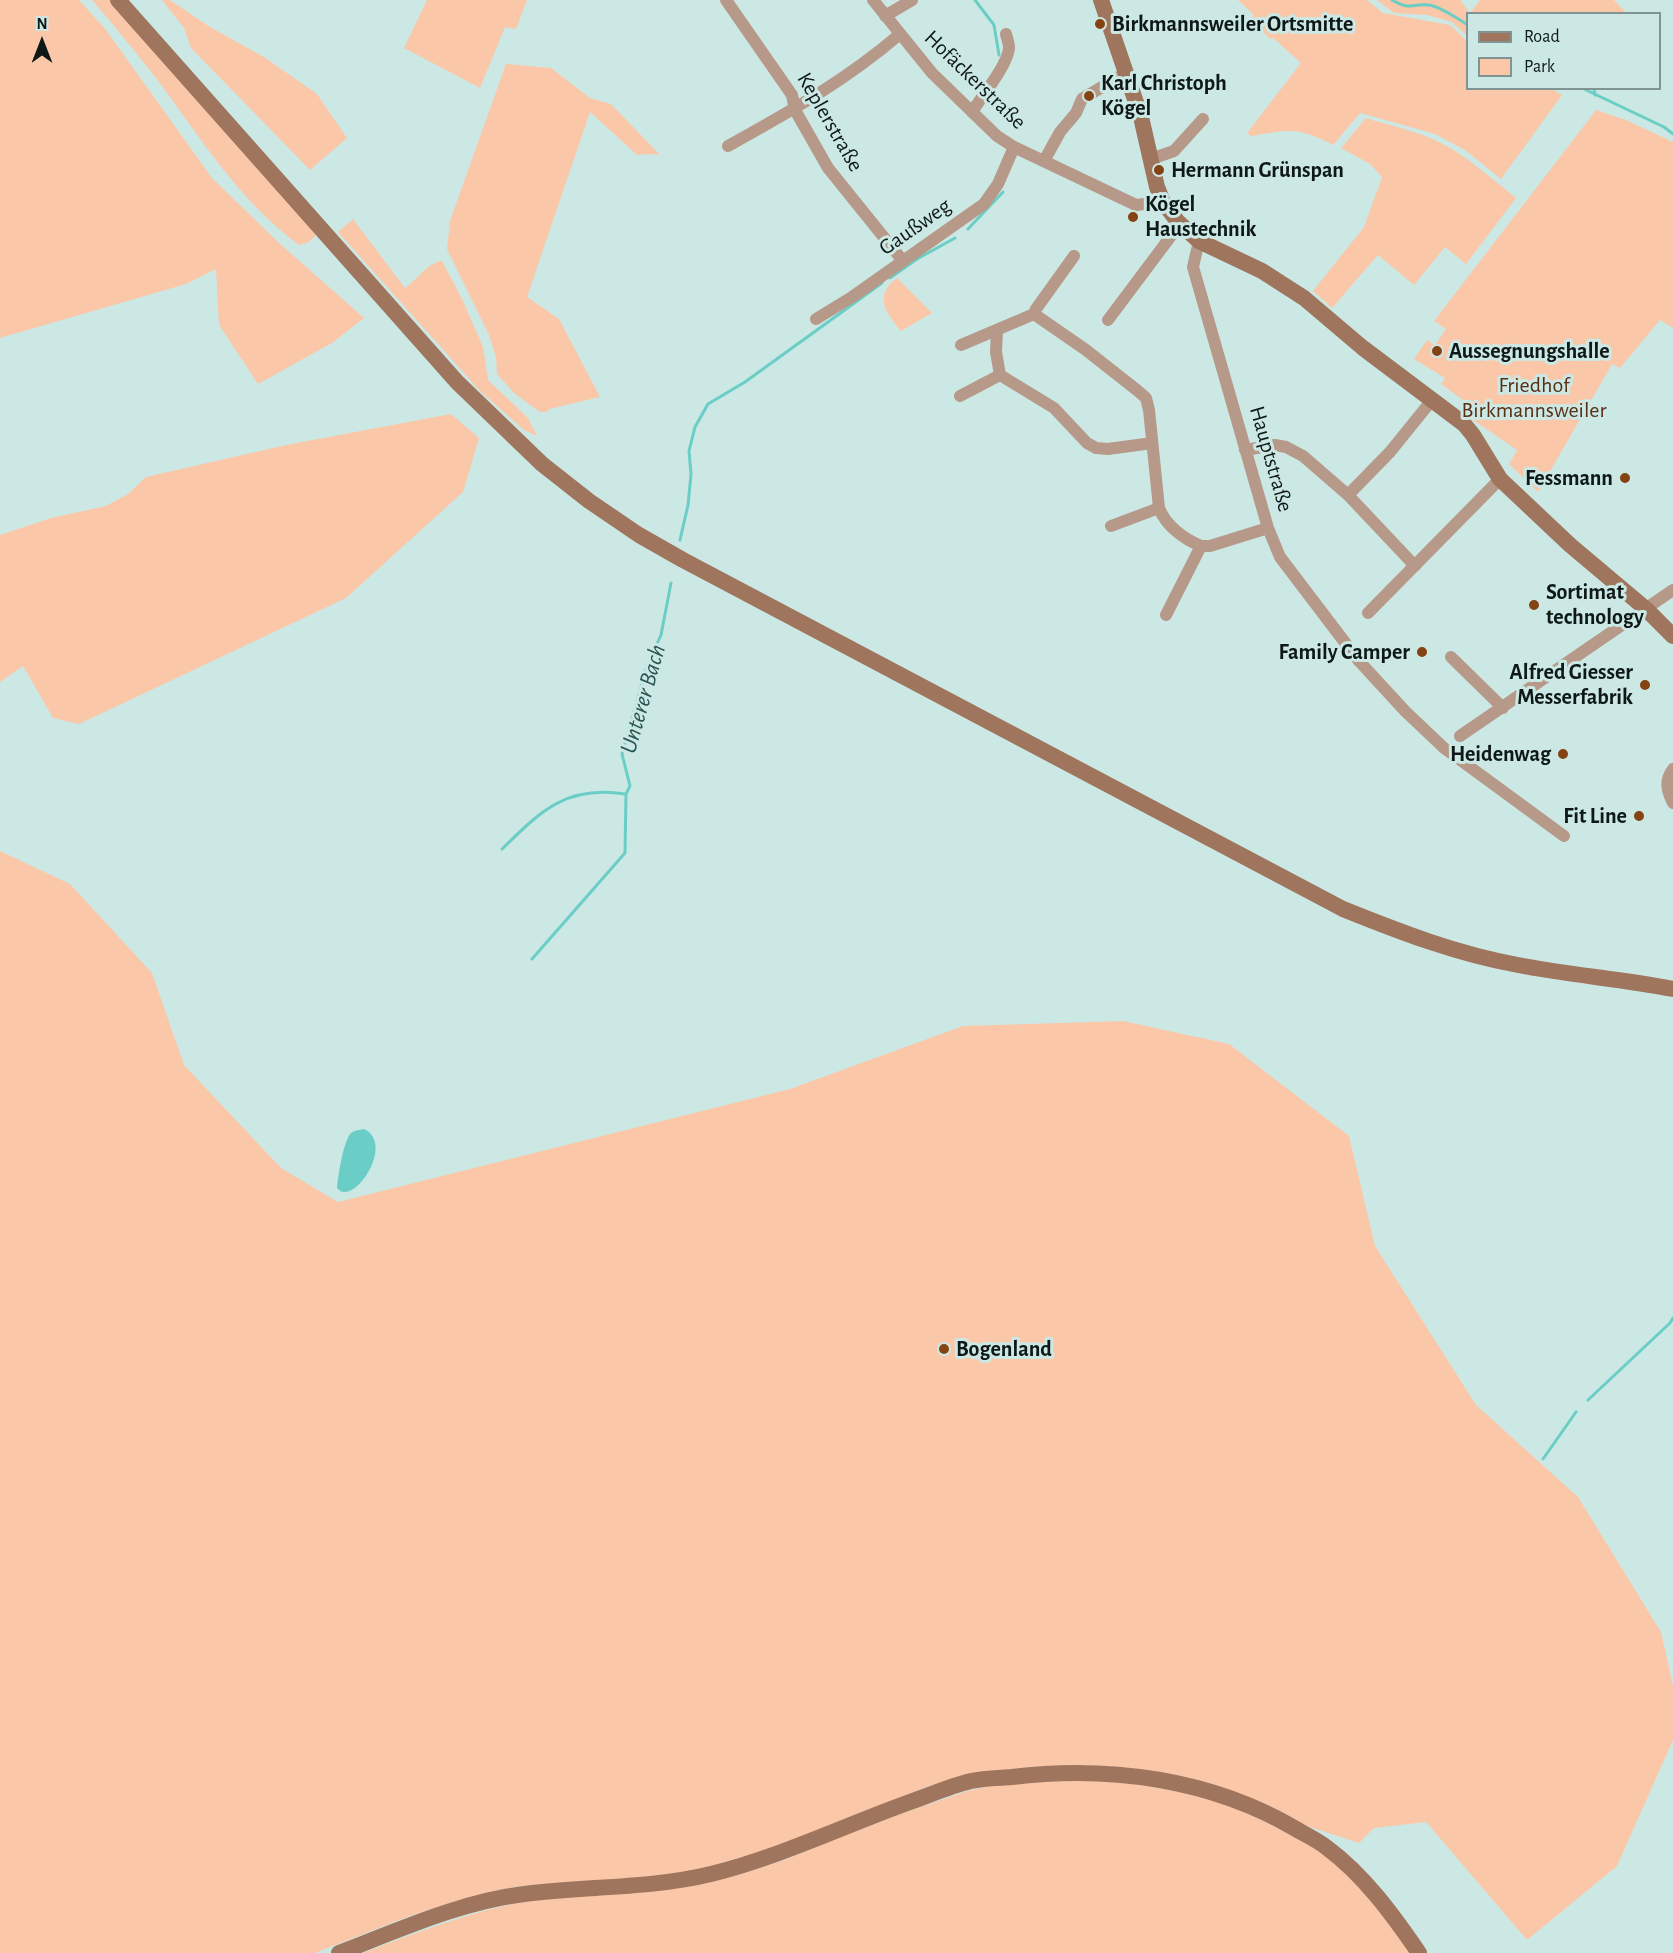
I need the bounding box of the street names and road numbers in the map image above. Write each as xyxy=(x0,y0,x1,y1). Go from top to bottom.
street label: Hofäckerstraße xyxy=(919,25,1031,135)
street label: Keplerstraße xyxy=(791,68,869,176)
street label: Gaußweg xyxy=(874,193,956,261)
street label: Hauptstraße xyxy=(1243,403,1299,515)

